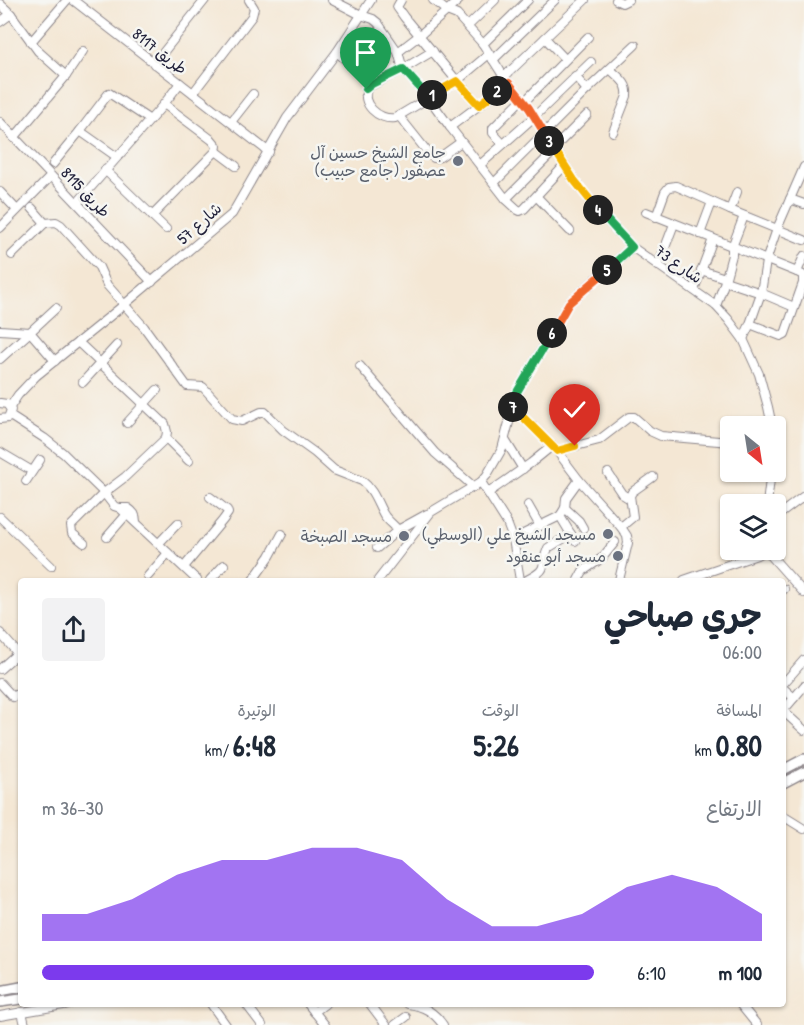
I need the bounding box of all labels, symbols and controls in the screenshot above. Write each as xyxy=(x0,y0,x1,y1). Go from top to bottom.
street label: طريق 8117 xyxy=(128,23,192,79)
pin xyxy=(340,27,391,89)
icon: arrive xyxy=(349,36,382,69)
pin: 2 xyxy=(482,76,512,106)
pin: 1 xyxy=(417,80,447,110)
text: 2 xyxy=(493,80,501,102)
text: 1 xyxy=(429,84,435,106)
pin: 3 xyxy=(534,126,564,156)
text: 3 xyxy=(545,130,553,152)
place label: جامع الشيخ حسين آل عصفور (جامع حبيب) xyxy=(310,141,446,182)
marker: جامع الشيخ حسين آل عصفور (جامع حبيب) xyxy=(451,154,465,168)
street label: طريق 8115 xyxy=(56,162,116,222)
pin: 4 xyxy=(583,195,613,225)
street label: شارع 57 xyxy=(172,197,227,250)
text: 4 xyxy=(595,199,601,221)
street label: شارع 73 xyxy=(650,240,707,289)
pin: 5 xyxy=(592,255,622,285)
text: 5 xyxy=(604,259,610,281)
pin: 6 xyxy=(537,318,567,348)
text: 6 xyxy=(549,322,555,344)
pin xyxy=(549,384,600,446)
pin: 7 xyxy=(498,392,528,422)
icon: check xyxy=(558,393,591,426)
text: 7 xyxy=(509,396,517,418)
north arrow xyxy=(720,416,786,482)
map controls xyxy=(720,416,786,560)
button: layers xyxy=(720,494,786,560)
place label: مسجد الشيخ علي (الوسطي) xyxy=(422,523,596,549)
place label: مسجد الصبخة xyxy=(301,525,392,547)
marker: مسجد الشيخ علي (الوسطي) xyxy=(601,527,615,541)
marker: مسجد الصبخة xyxy=(397,529,411,543)
place label: مسجد أبو عنقود xyxy=(506,545,606,567)
marker: مسجد أبو عنقود xyxy=(611,549,625,563)
text: جري صباحي xyxy=(604,593,762,637)
button: share xyxy=(42,598,105,661)
text: 06:00 xyxy=(723,638,762,665)
text: الوتيرة xyxy=(237,699,276,721)
text: الوقت xyxy=(482,699,519,721)
text: المسافة xyxy=(716,699,762,721)
text: 6:48 xyxy=(233,725,276,765)
text: 5:26 xyxy=(473,725,519,765)
text: 0.80 xyxy=(716,725,762,765)
text: /km xyxy=(205,739,233,761)
text: km xyxy=(694,739,716,761)
text: 30–36 m xyxy=(42,794,104,821)
text: الارتفاع xyxy=(706,795,762,822)
text: 6:10 xyxy=(637,959,666,986)
text: 100 m xyxy=(719,959,762,986)

